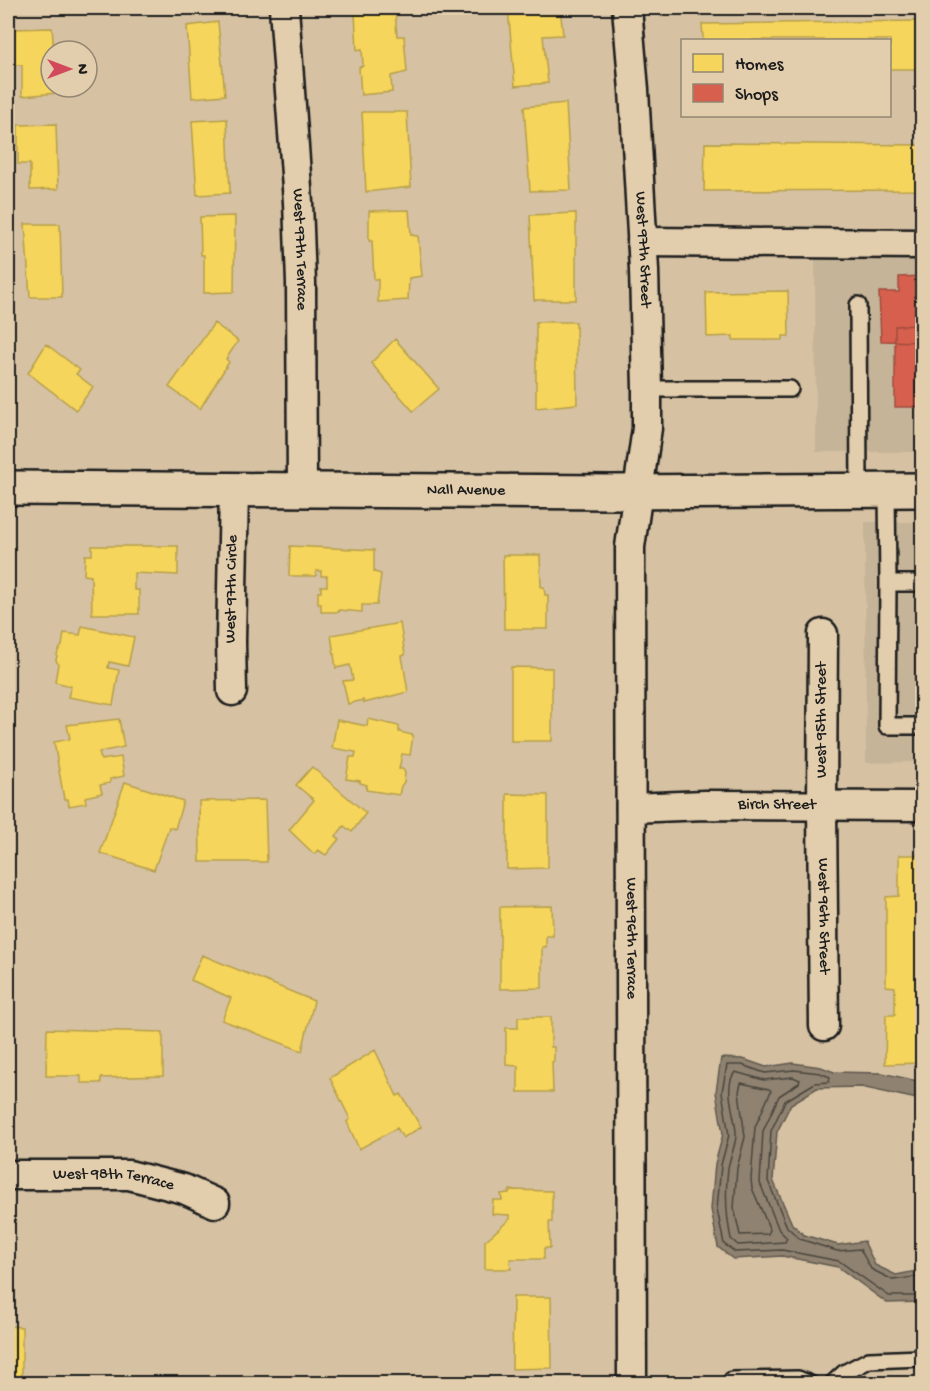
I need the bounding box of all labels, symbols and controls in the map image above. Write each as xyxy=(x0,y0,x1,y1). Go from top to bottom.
north arrow xyxy=(39,39,99,99)
legend xyxy=(681,39,891,117)
text: Homes xyxy=(735,55,785,76)
text: N xyxy=(71,64,90,75)
text: Shops xyxy=(735,85,779,106)
street label: West 97th Terrace xyxy=(288,188,311,311)
street label: West 97th Street xyxy=(630,191,654,309)
street label: Nall Avenue xyxy=(427,481,506,501)
street label: West 97th Circle xyxy=(221,534,243,643)
street label: West 95th Street xyxy=(813,660,832,778)
street label: Birch Street xyxy=(737,796,817,815)
street label: West 96th Street xyxy=(813,858,833,975)
street label: West 96th Terrace xyxy=(621,877,641,1000)
street label: West 98th Terrace xyxy=(53,1165,177,1196)

